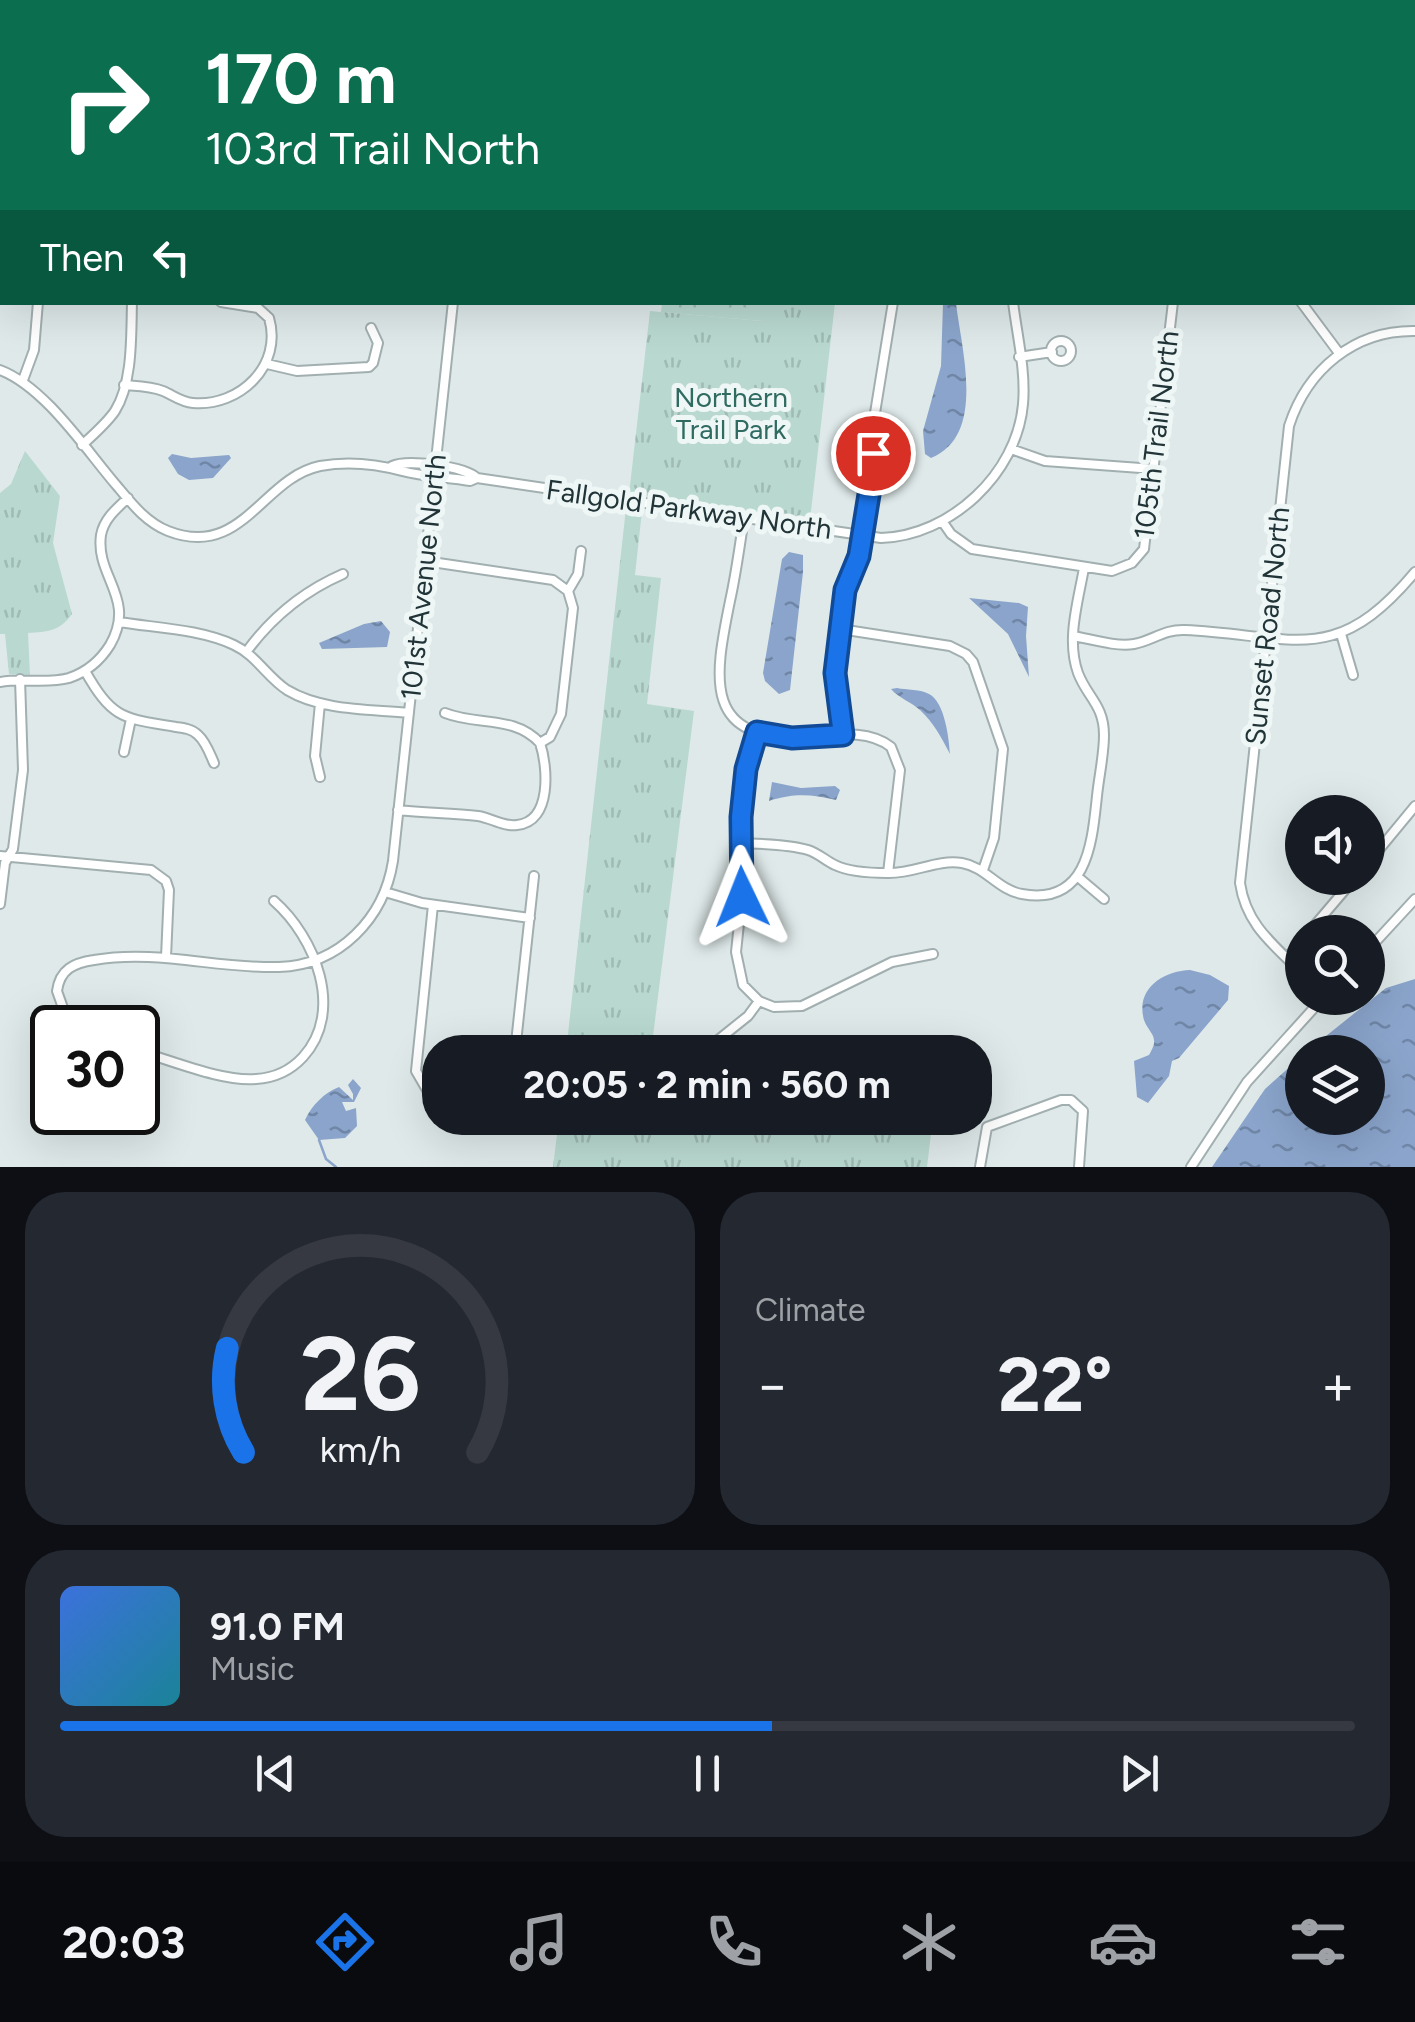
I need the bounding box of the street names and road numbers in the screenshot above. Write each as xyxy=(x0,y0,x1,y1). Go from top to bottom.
street label: 105th Trail North xyxy=(1126,329,1186,541)
street label: 101st Avenue North xyxy=(393,452,453,702)
street label: Fallgold Parkway North xyxy=(544,472,834,546)
street label: Sunset Road North xyxy=(1238,505,1296,747)

